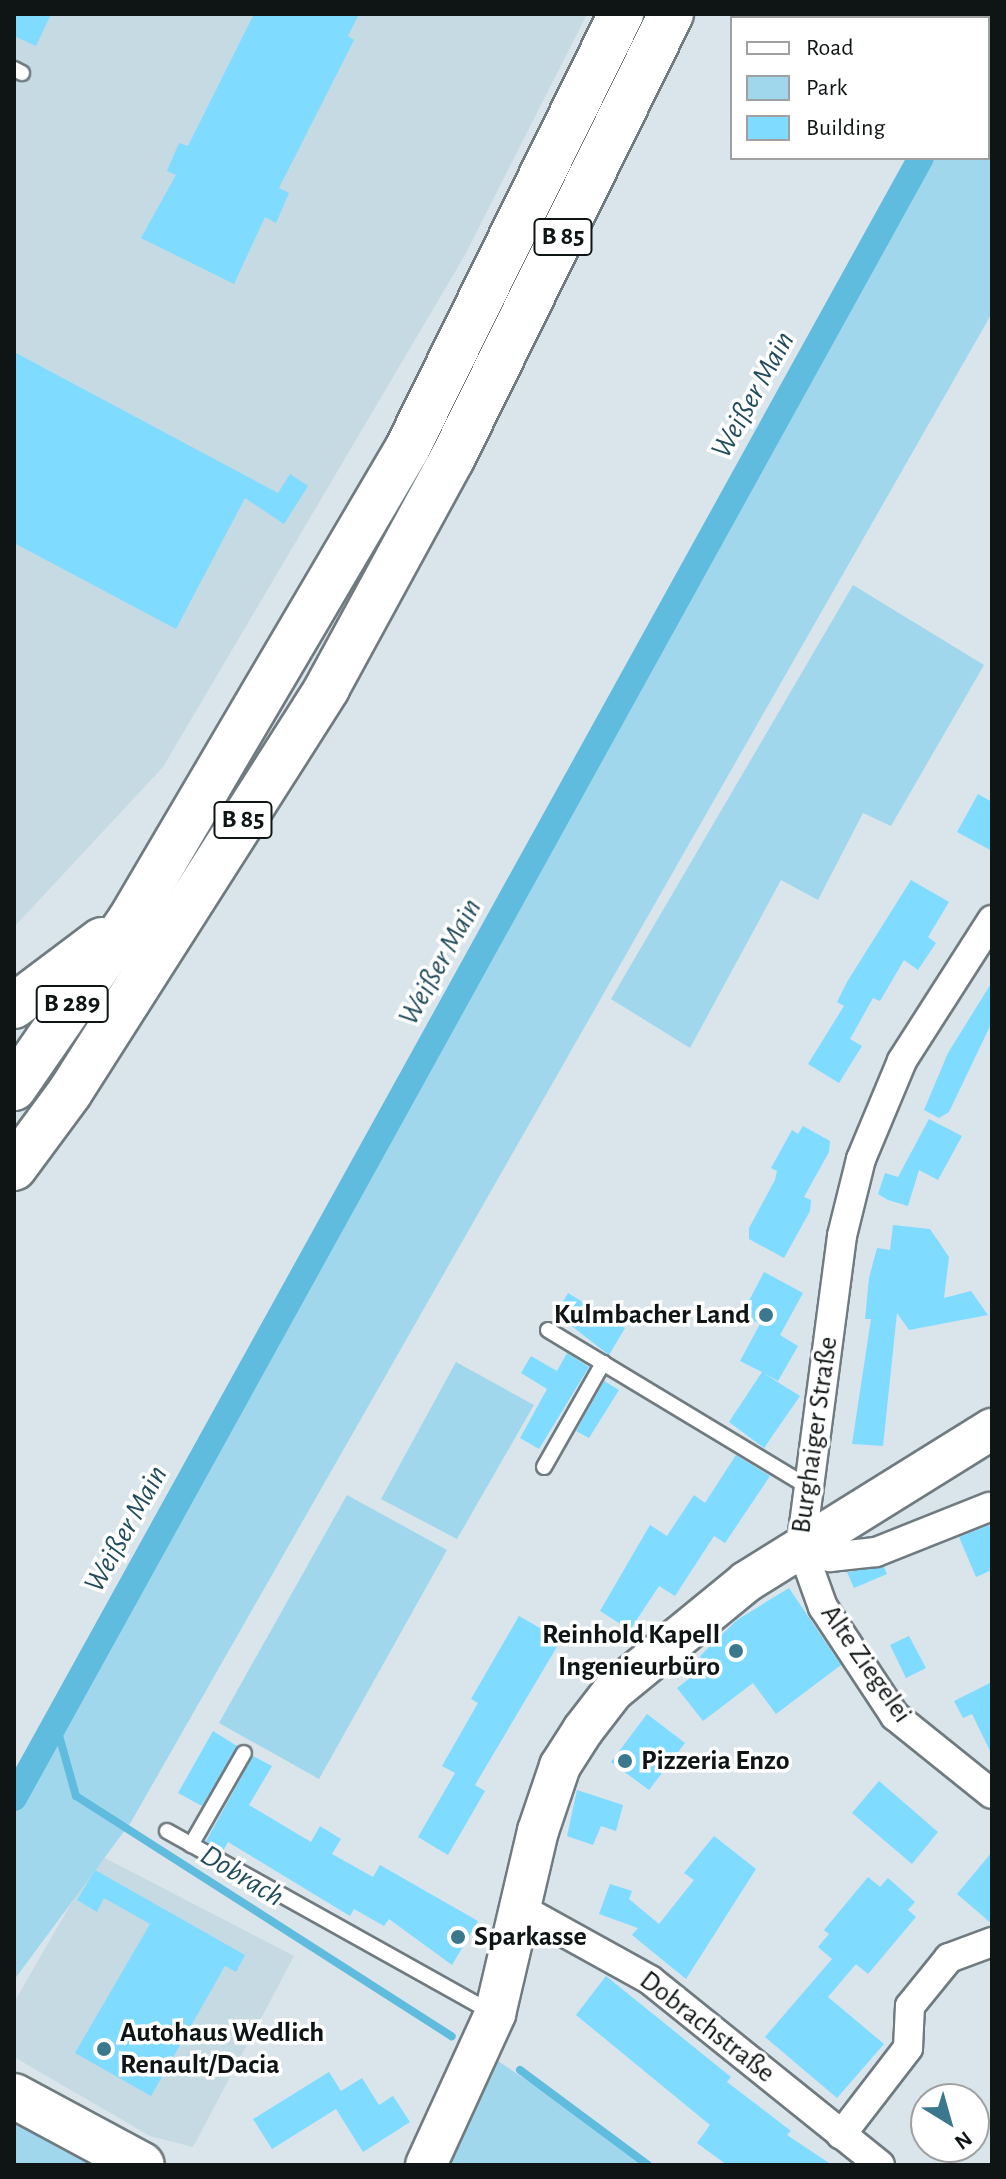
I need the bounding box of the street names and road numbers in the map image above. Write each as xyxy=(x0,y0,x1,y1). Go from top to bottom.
road number: B 85 xyxy=(533,215,593,259)
road number: B 85 xyxy=(213,798,273,842)
road number: B 289 xyxy=(34,982,110,1026)
street label: Burghaiger Straße xyxy=(785,1334,845,1536)
street label: Alte Ziegelei xyxy=(813,1598,919,1730)
street label: Dobrachstraße xyxy=(633,1964,781,2090)

